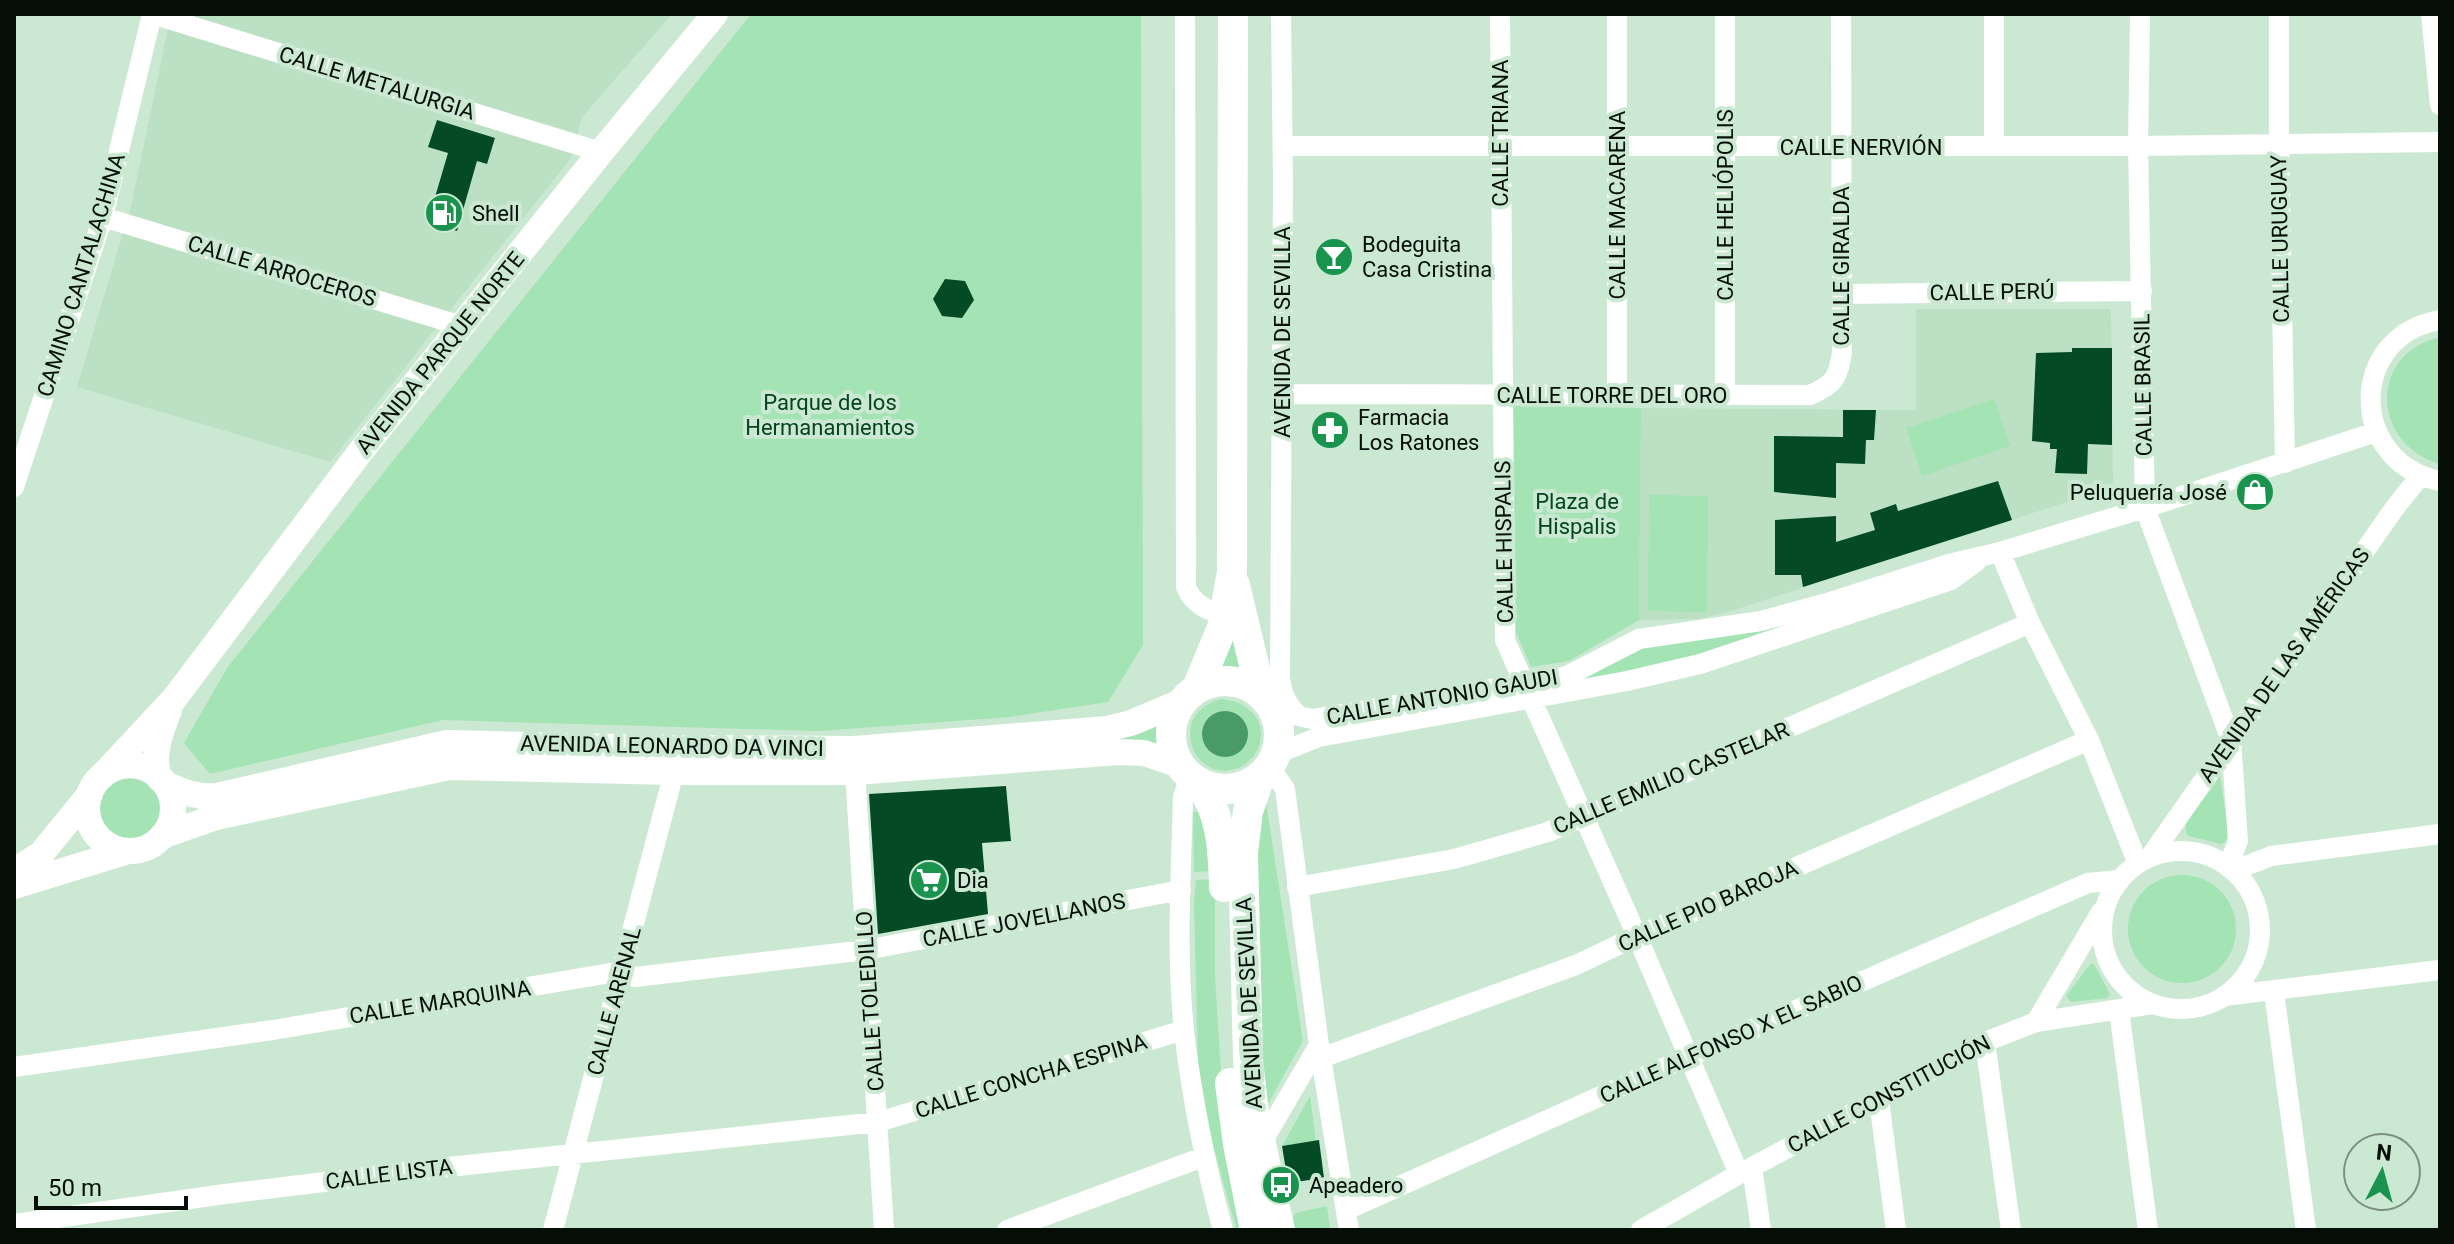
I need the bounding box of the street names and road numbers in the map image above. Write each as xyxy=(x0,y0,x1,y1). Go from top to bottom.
street label: CALLE METALURGIA xyxy=(276,41,479,125)
street label: CALLE TRIANA xyxy=(1488,59,1513,207)
street label: CALLE HELIÓPOLIS xyxy=(1712,109,1738,301)
street label: CALLE MACARENA xyxy=(1605,110,1630,299)
street label: CALLE NERVIÓN xyxy=(1780,134,1942,160)
street label: CAMINO CANTALACHINA xyxy=(32,150,130,400)
street label: CALLE URUGUAY xyxy=(2266,154,2294,323)
street label: CALLE GIRALDA xyxy=(1829,186,1854,346)
street label: AVENIDA DE SEVILLA xyxy=(1270,225,1295,438)
street label: CALLE ARROCEROS xyxy=(185,230,379,312)
street label: AVENIDA PARQUE NORTE xyxy=(351,247,529,459)
street label: CALLE PERÚ xyxy=(1930,277,2054,306)
street label: CALLE BRASIL xyxy=(2129,313,2157,457)
street label: CALLE TORRE DEL ORO xyxy=(1496,383,1728,408)
street label: CALLE HISPALIS xyxy=(1490,460,1518,624)
street label: AVENIDA DE LAS AMÉRICAS xyxy=(2193,543,2375,787)
street label: CALLE ANTONIO GAUDI xyxy=(1325,664,1559,730)
street label: CALLE EMILIO CASTELAR xyxy=(1549,717,1793,839)
street label: AVENIDA LEONARDO DA VINCI xyxy=(520,731,824,761)
street label: CALLE PIO BAROJA xyxy=(1614,855,1802,957)
street label: CALLE JOVELLANOS xyxy=(920,888,1128,952)
street label: AVENIDA DE SEVILLA xyxy=(1231,896,1267,1109)
street label: CALLE TOLEDILLO xyxy=(851,910,889,1092)
street label: CALLE ARENAL xyxy=(582,924,646,1078)
street label: CALLE ALFONSO X EL SABIO xyxy=(1596,970,1866,1108)
street label: CALLE MARQUINA xyxy=(348,975,533,1029)
street label: CALLE CONCHA ESPINA xyxy=(912,1029,1151,1123)
street label: CALLE CONSTITUCIÓN xyxy=(1783,1029,1995,1158)
street label: CALLE LISTA xyxy=(324,1154,455,1194)

